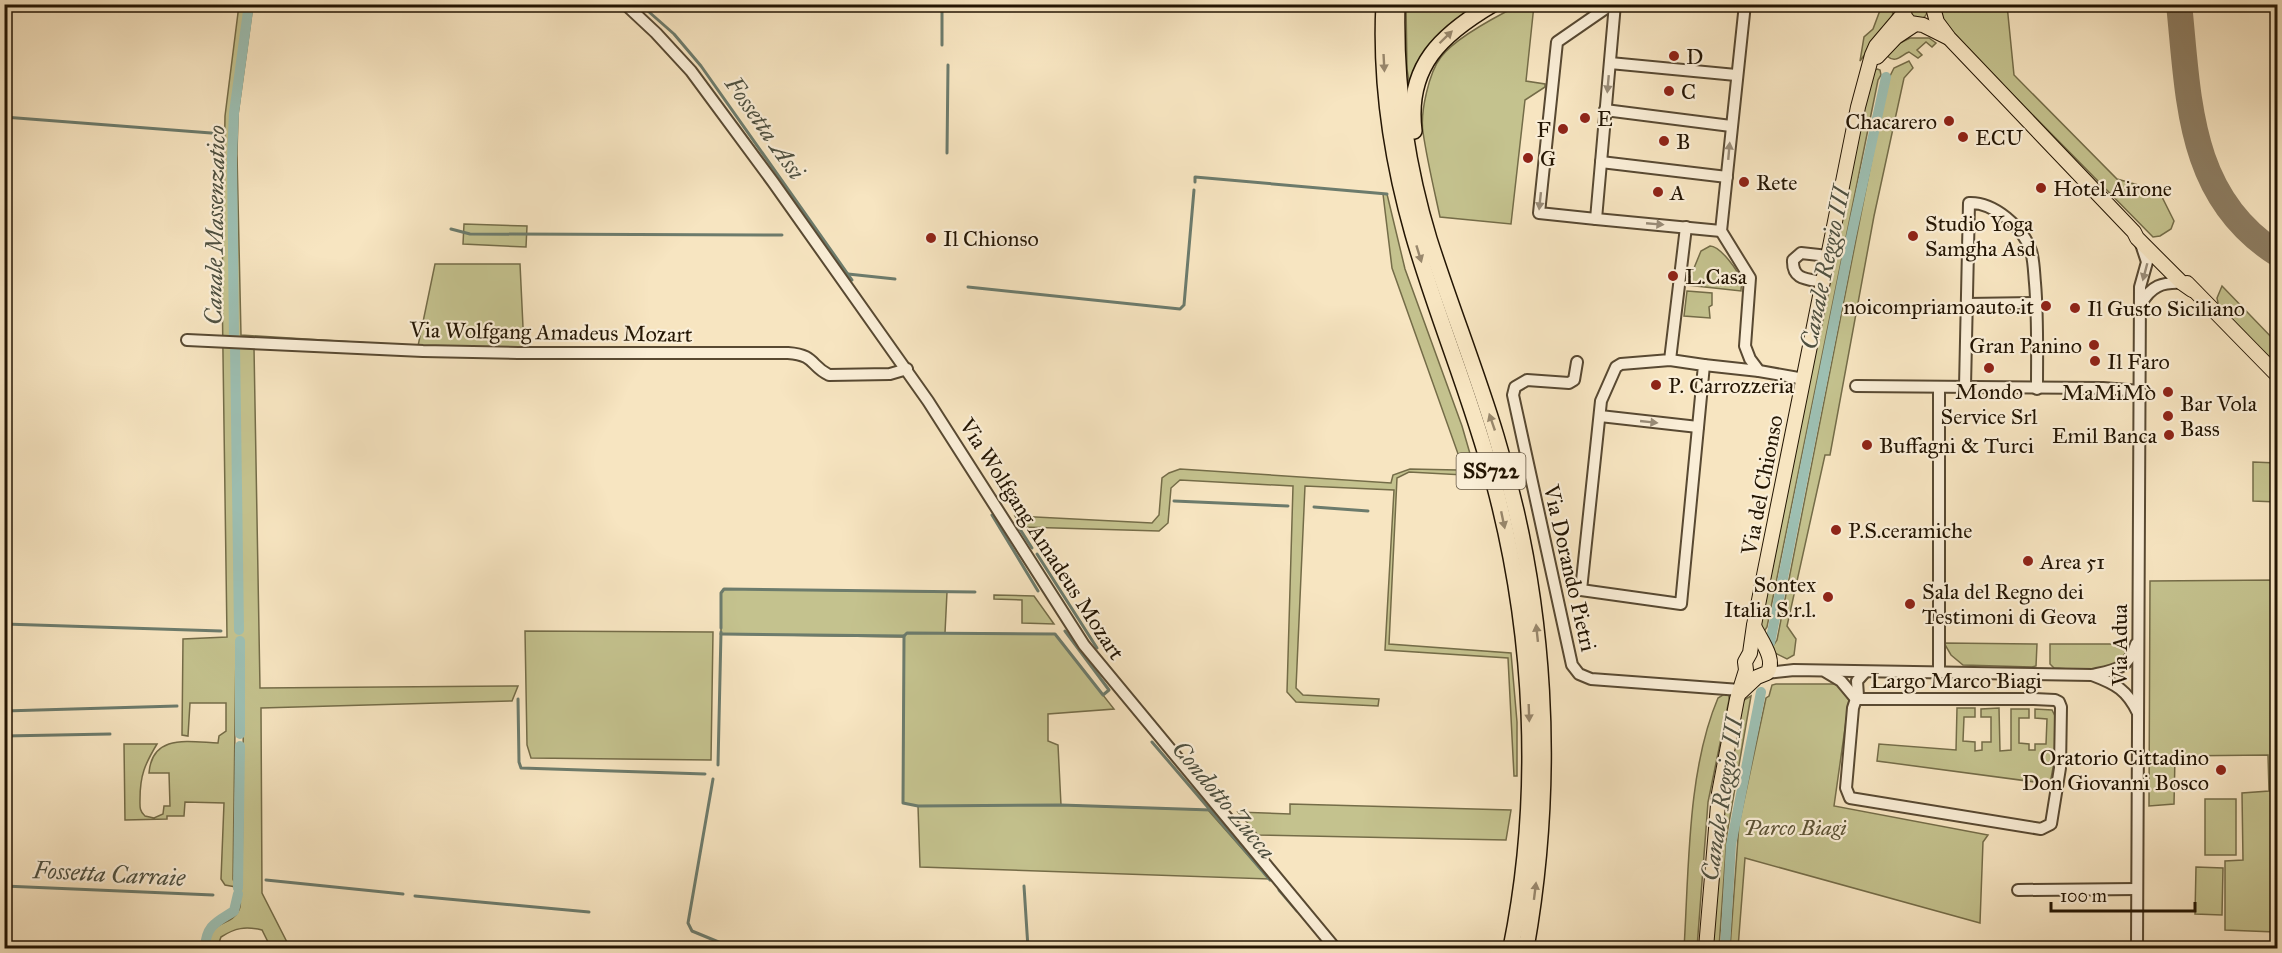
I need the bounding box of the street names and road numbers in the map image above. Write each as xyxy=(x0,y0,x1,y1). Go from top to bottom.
street label: Via Wolfgang Amadeus Mozart xyxy=(408,316,693,348)
street label: Via Wolfgang Amadeus Mozart xyxy=(953,412,1130,665)
street label: Via del Chionso xyxy=(1735,413,1789,558)
road number: SS722 xyxy=(1456,453,1526,489)
street label: Via Dorando Pietri xyxy=(1537,481,1602,654)
street label: Via Adua xyxy=(2106,603,2133,687)
street label: Largo Marco Biagi xyxy=(1870,667,2042,694)

